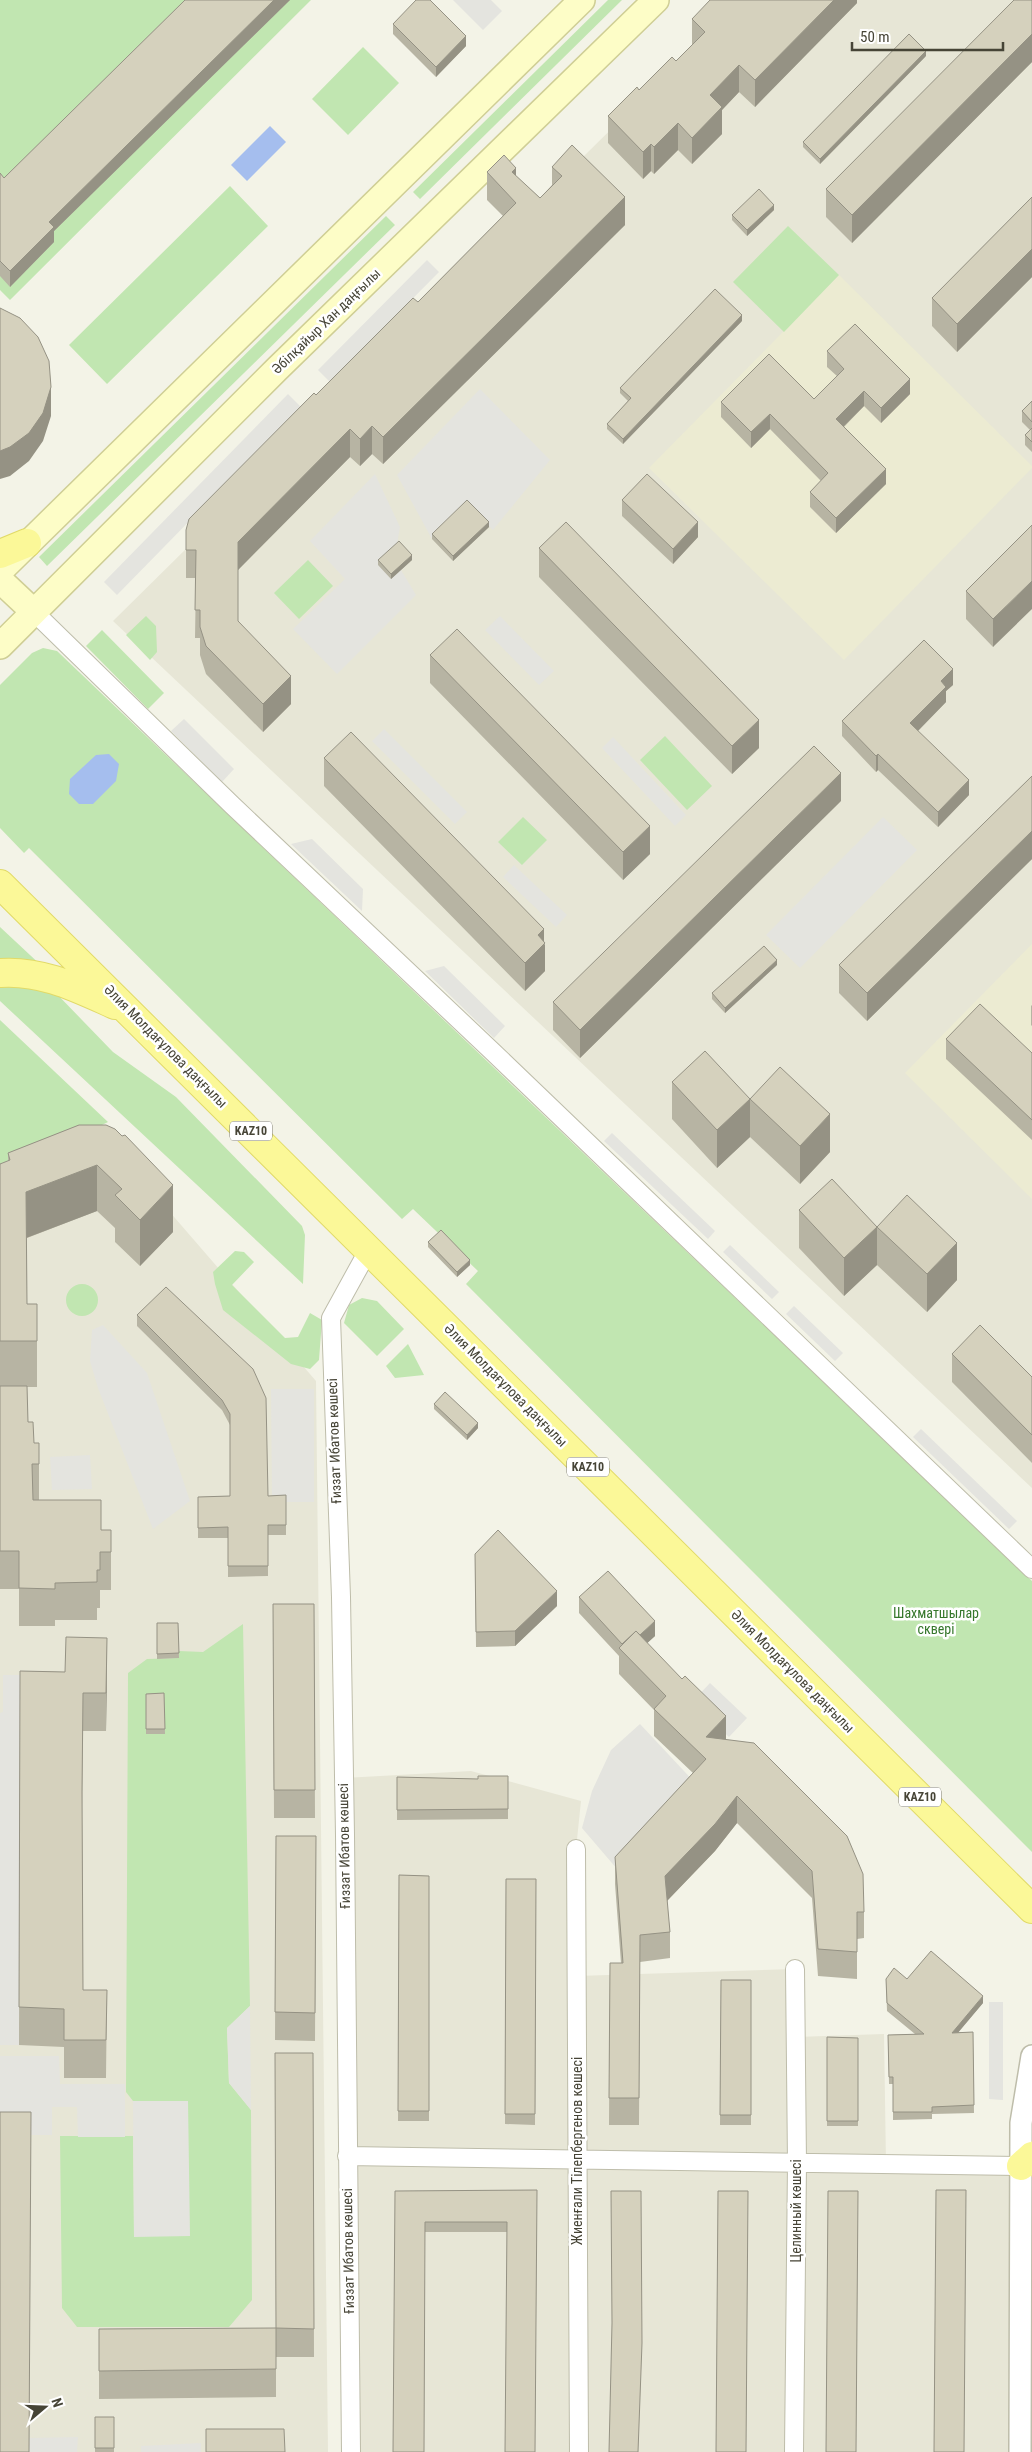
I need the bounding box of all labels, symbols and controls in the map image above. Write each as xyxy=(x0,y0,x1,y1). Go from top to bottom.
scale bar xyxy=(852,20,1003,52)
text: 50 m xyxy=(860,28,890,46)
street label: Әбілқайыр Хан даңғылы xyxy=(269,265,383,377)
street label: Әлия Молдағұлова даңғылы xyxy=(101,981,231,1111)
road number: KAZ10 xyxy=(230,1122,272,1140)
street label: Әлия Молдағұлова даңғылы xyxy=(441,1320,571,1450)
street label: Ғиззат Ибатов көшесі xyxy=(324,1378,344,1504)
road number: KAZ10 xyxy=(567,1458,609,1476)
park label: Шахматшылар сквері xyxy=(893,1605,979,1637)
street label: Әлия Молдағұлова даңғылы xyxy=(728,1606,858,1736)
street label: Ғиззат Ибатов көшесі xyxy=(335,1783,353,1909)
road number: KAZ10 xyxy=(899,1788,941,1806)
street label: Жиенғали Тілепбергенов көшесі xyxy=(569,2057,585,2245)
street label: Целинный көшесі xyxy=(788,2159,804,2263)
street label: Ғиззат Ибатов көшесі xyxy=(339,2188,357,2314)
north arrow xyxy=(20,2382,70,2432)
text: N xyxy=(48,2396,66,2409)

